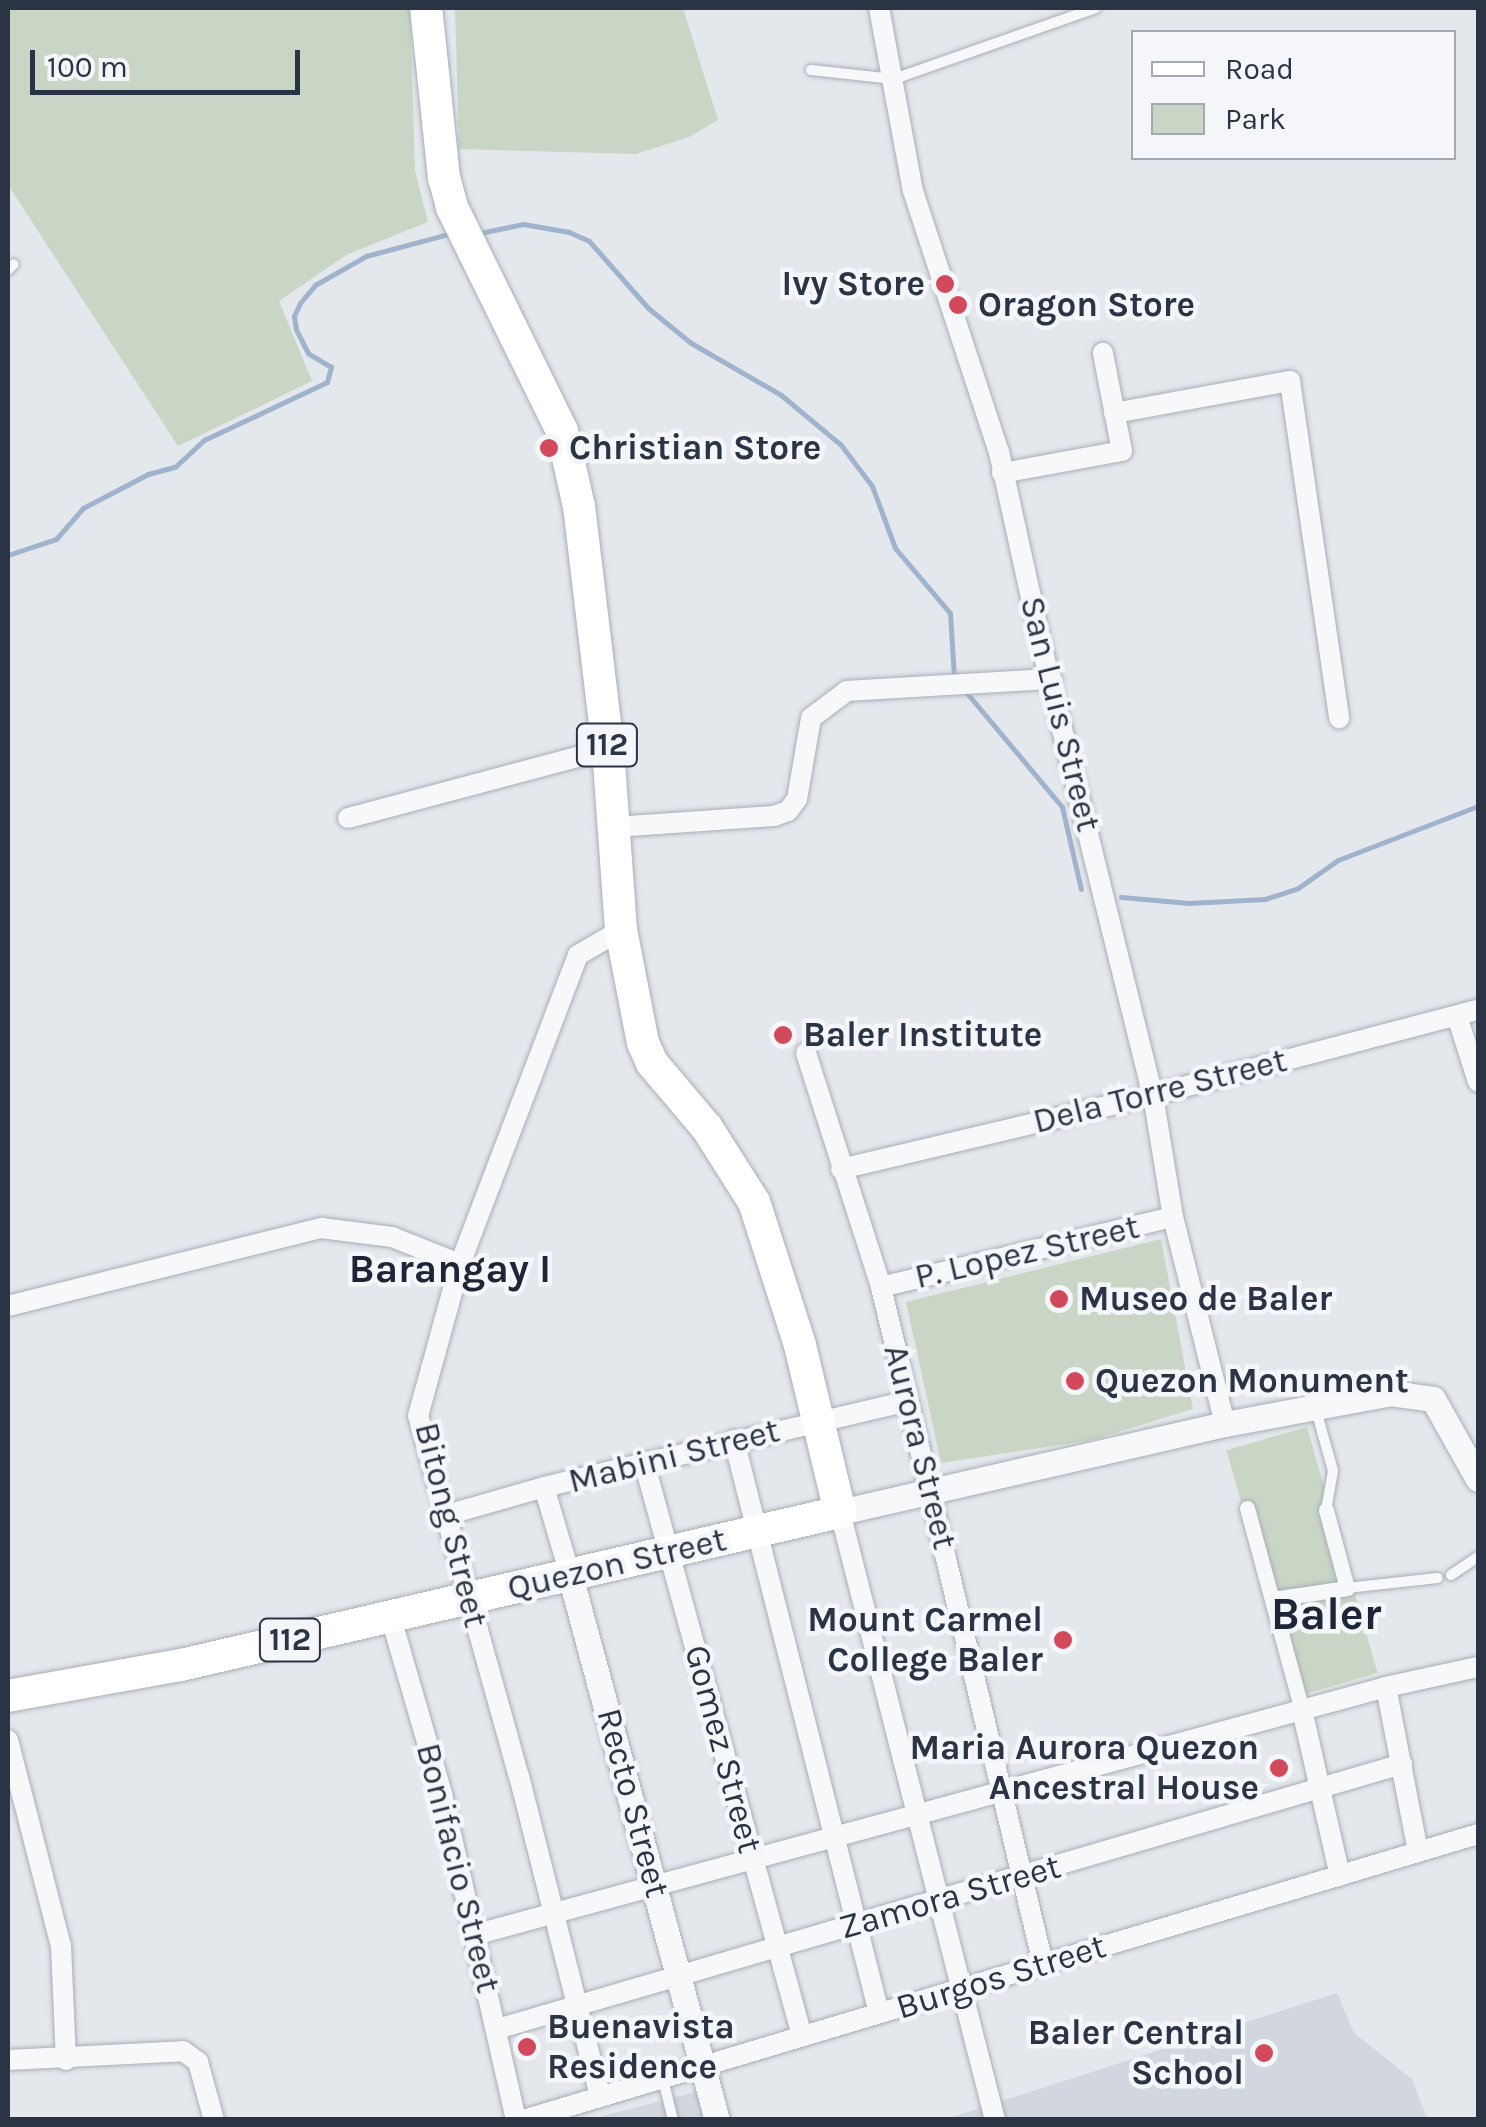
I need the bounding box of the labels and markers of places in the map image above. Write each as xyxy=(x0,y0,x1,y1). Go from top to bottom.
place label: Ivy Store xyxy=(781,263,925,305)
marker: Ivy Store xyxy=(934,273,956,295)
place label: Oragon Store xyxy=(978,284,1195,326)
marker: Oragon Store xyxy=(947,294,969,316)
place label: Christian Store xyxy=(569,427,821,469)
marker: Christian Store xyxy=(538,437,560,459)
place label: Baler Institute xyxy=(803,1014,1042,1056)
marker: Baler Institute xyxy=(772,1024,794,1046)
place label: Museo de Baler xyxy=(1079,1278,1332,1320)
marker: Museo de Baler xyxy=(1048,1288,1070,1310)
place label: Quezon Monument xyxy=(1095,1360,1409,1402)
marker: Quezon Monument xyxy=(1064,1370,1086,1392)
place label: Mount Carmel College Baler xyxy=(807,1599,1043,1681)
marker: Mount Carmel College Baler xyxy=(1052,1629,1074,1651)
place label: Maria Aurora Quezon Ancestral House xyxy=(909,1727,1259,1809)
marker: Maria Aurora Quezon Ancestral House xyxy=(1268,1757,1290,1779)
place label: Buenavista Residence xyxy=(547,2006,735,2088)
place label: Baler Central School xyxy=(1028,2012,1244,2094)
marker: Buenavista Residence xyxy=(516,2036,538,2058)
marker: Baler Central School xyxy=(1253,2042,1275,2064)

